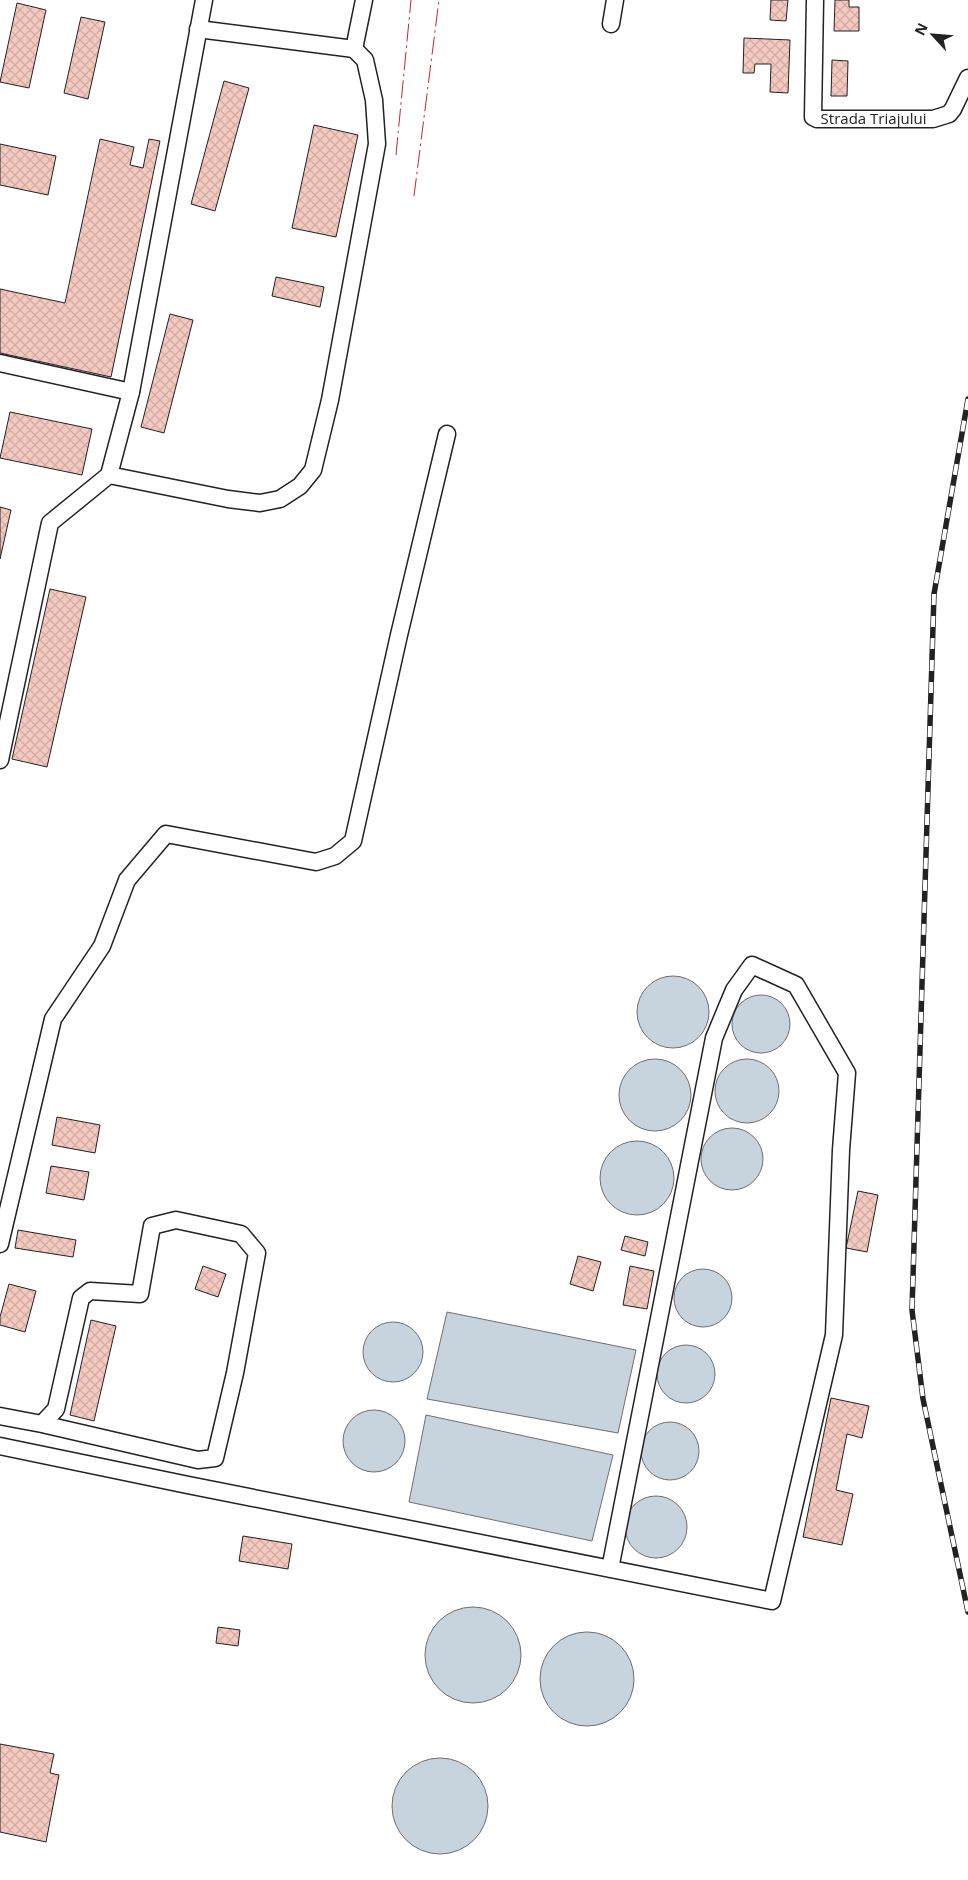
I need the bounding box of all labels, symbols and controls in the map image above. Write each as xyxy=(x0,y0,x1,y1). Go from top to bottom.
north arrow xyxy=(908,10,958,60)
text: N xyxy=(910,20,932,38)
street label: Strada Triajului xyxy=(821,108,926,128)

